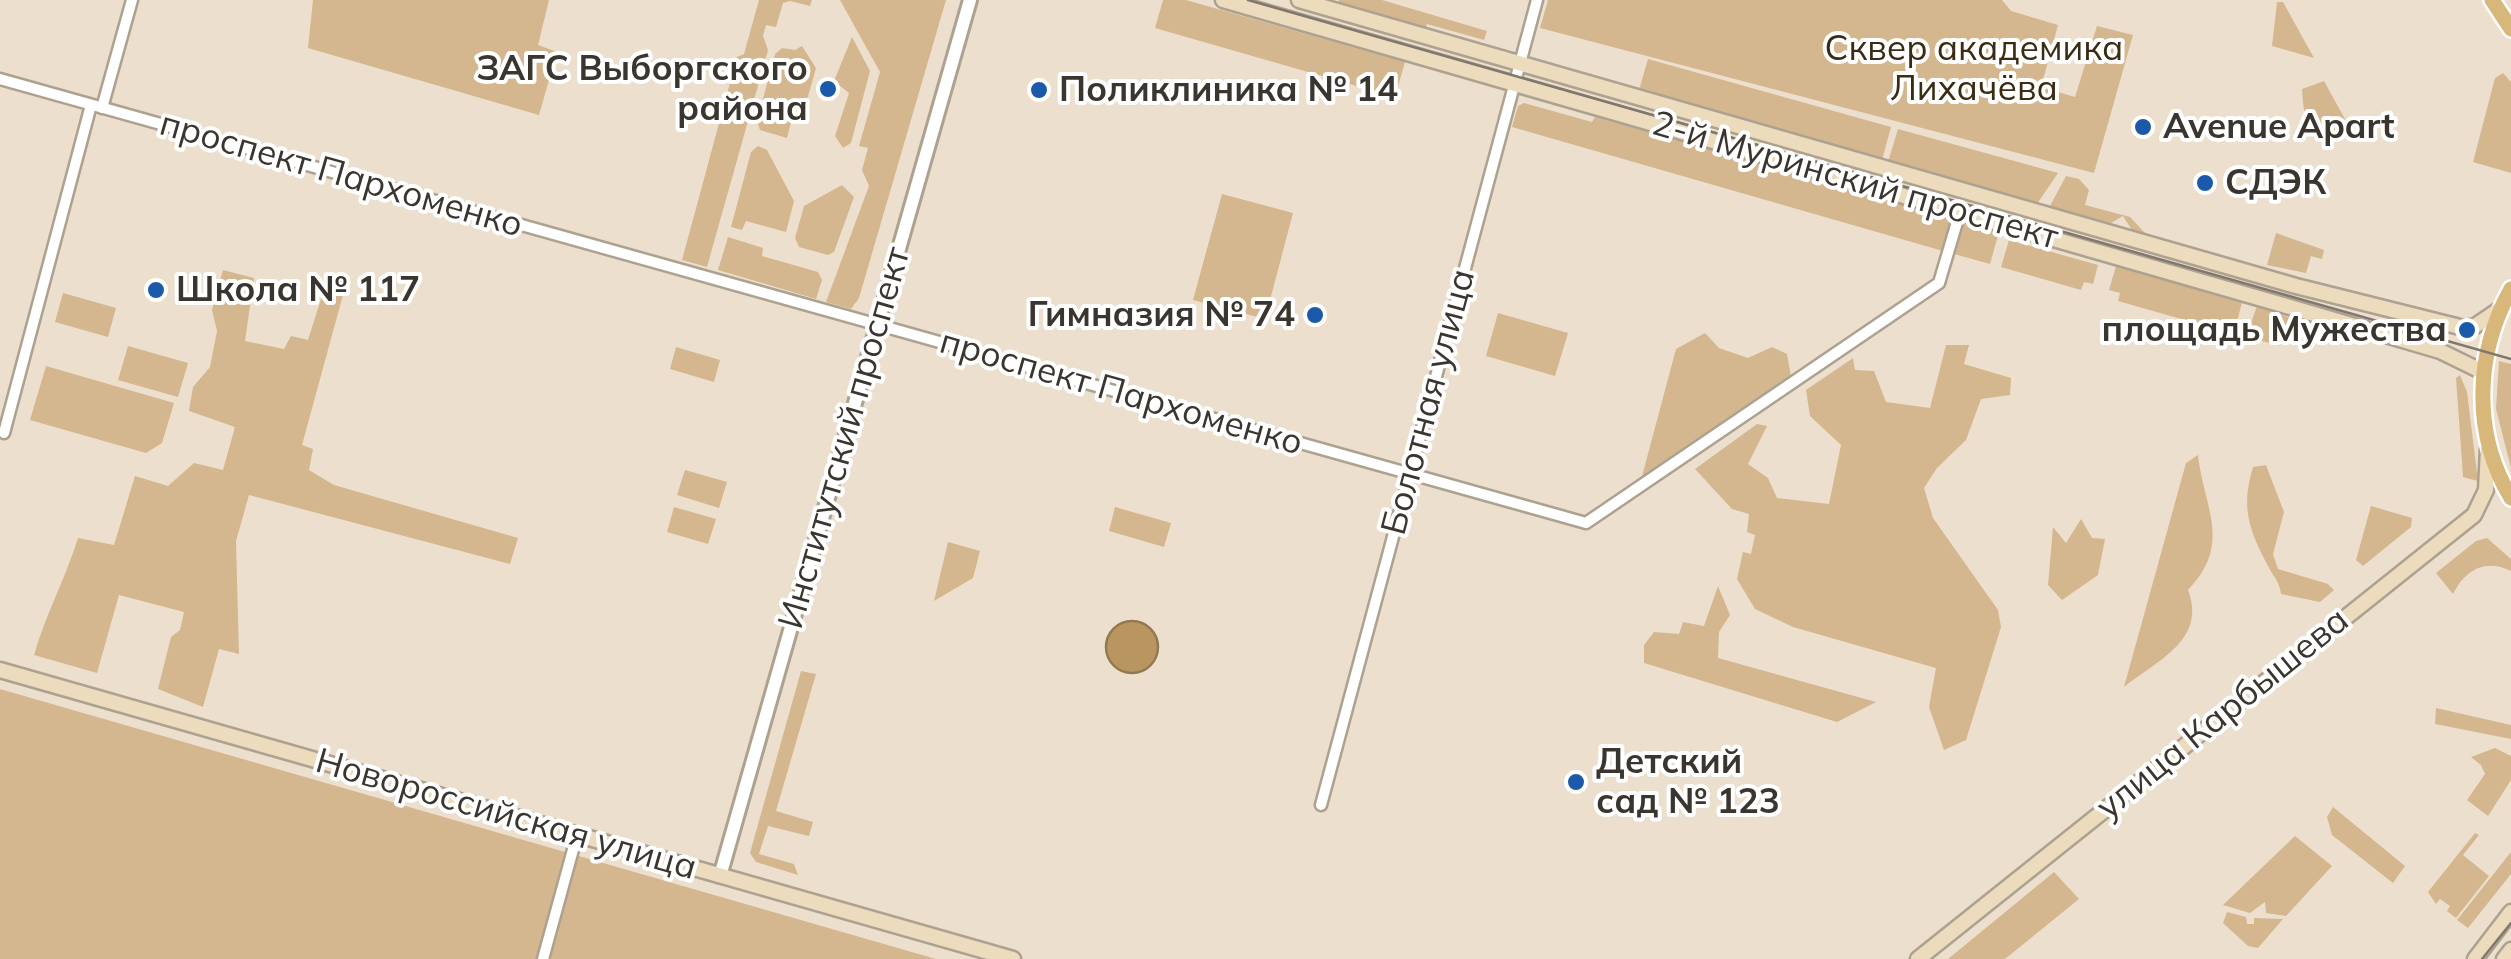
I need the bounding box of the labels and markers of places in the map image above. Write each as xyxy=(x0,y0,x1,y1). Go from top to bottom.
place label: ЗАГС Выборгского района xyxy=(477,48,808,130)
place label: Поликлиника № 14 xyxy=(1059,69,1398,111)
marker: ЗАГС Выборгского района xyxy=(817,78,839,100)
marker: Поликлиника № 14 xyxy=(1028,79,1050,101)
place label: Avenue Apart xyxy=(2163,106,2395,148)
marker: Avenue Apart xyxy=(2132,116,2154,138)
place label: СДЭК xyxy=(2225,162,2326,204)
marker: СДЭК xyxy=(2194,172,2216,194)
place label: Школа № 117 xyxy=(176,269,420,311)
marker: Школа № 117 xyxy=(145,279,167,301)
place label: Гимназия № 74 xyxy=(1028,294,1295,336)
marker: Гимназия № 74 xyxy=(1304,304,1326,326)
place label: площадь Мужества xyxy=(2102,309,2447,351)
marker: площадь Мужества xyxy=(2456,319,2478,341)
place label: Детский сад № 123 xyxy=(1596,741,1780,823)
marker: Детский сад № 123 xyxy=(1565,771,1587,793)

